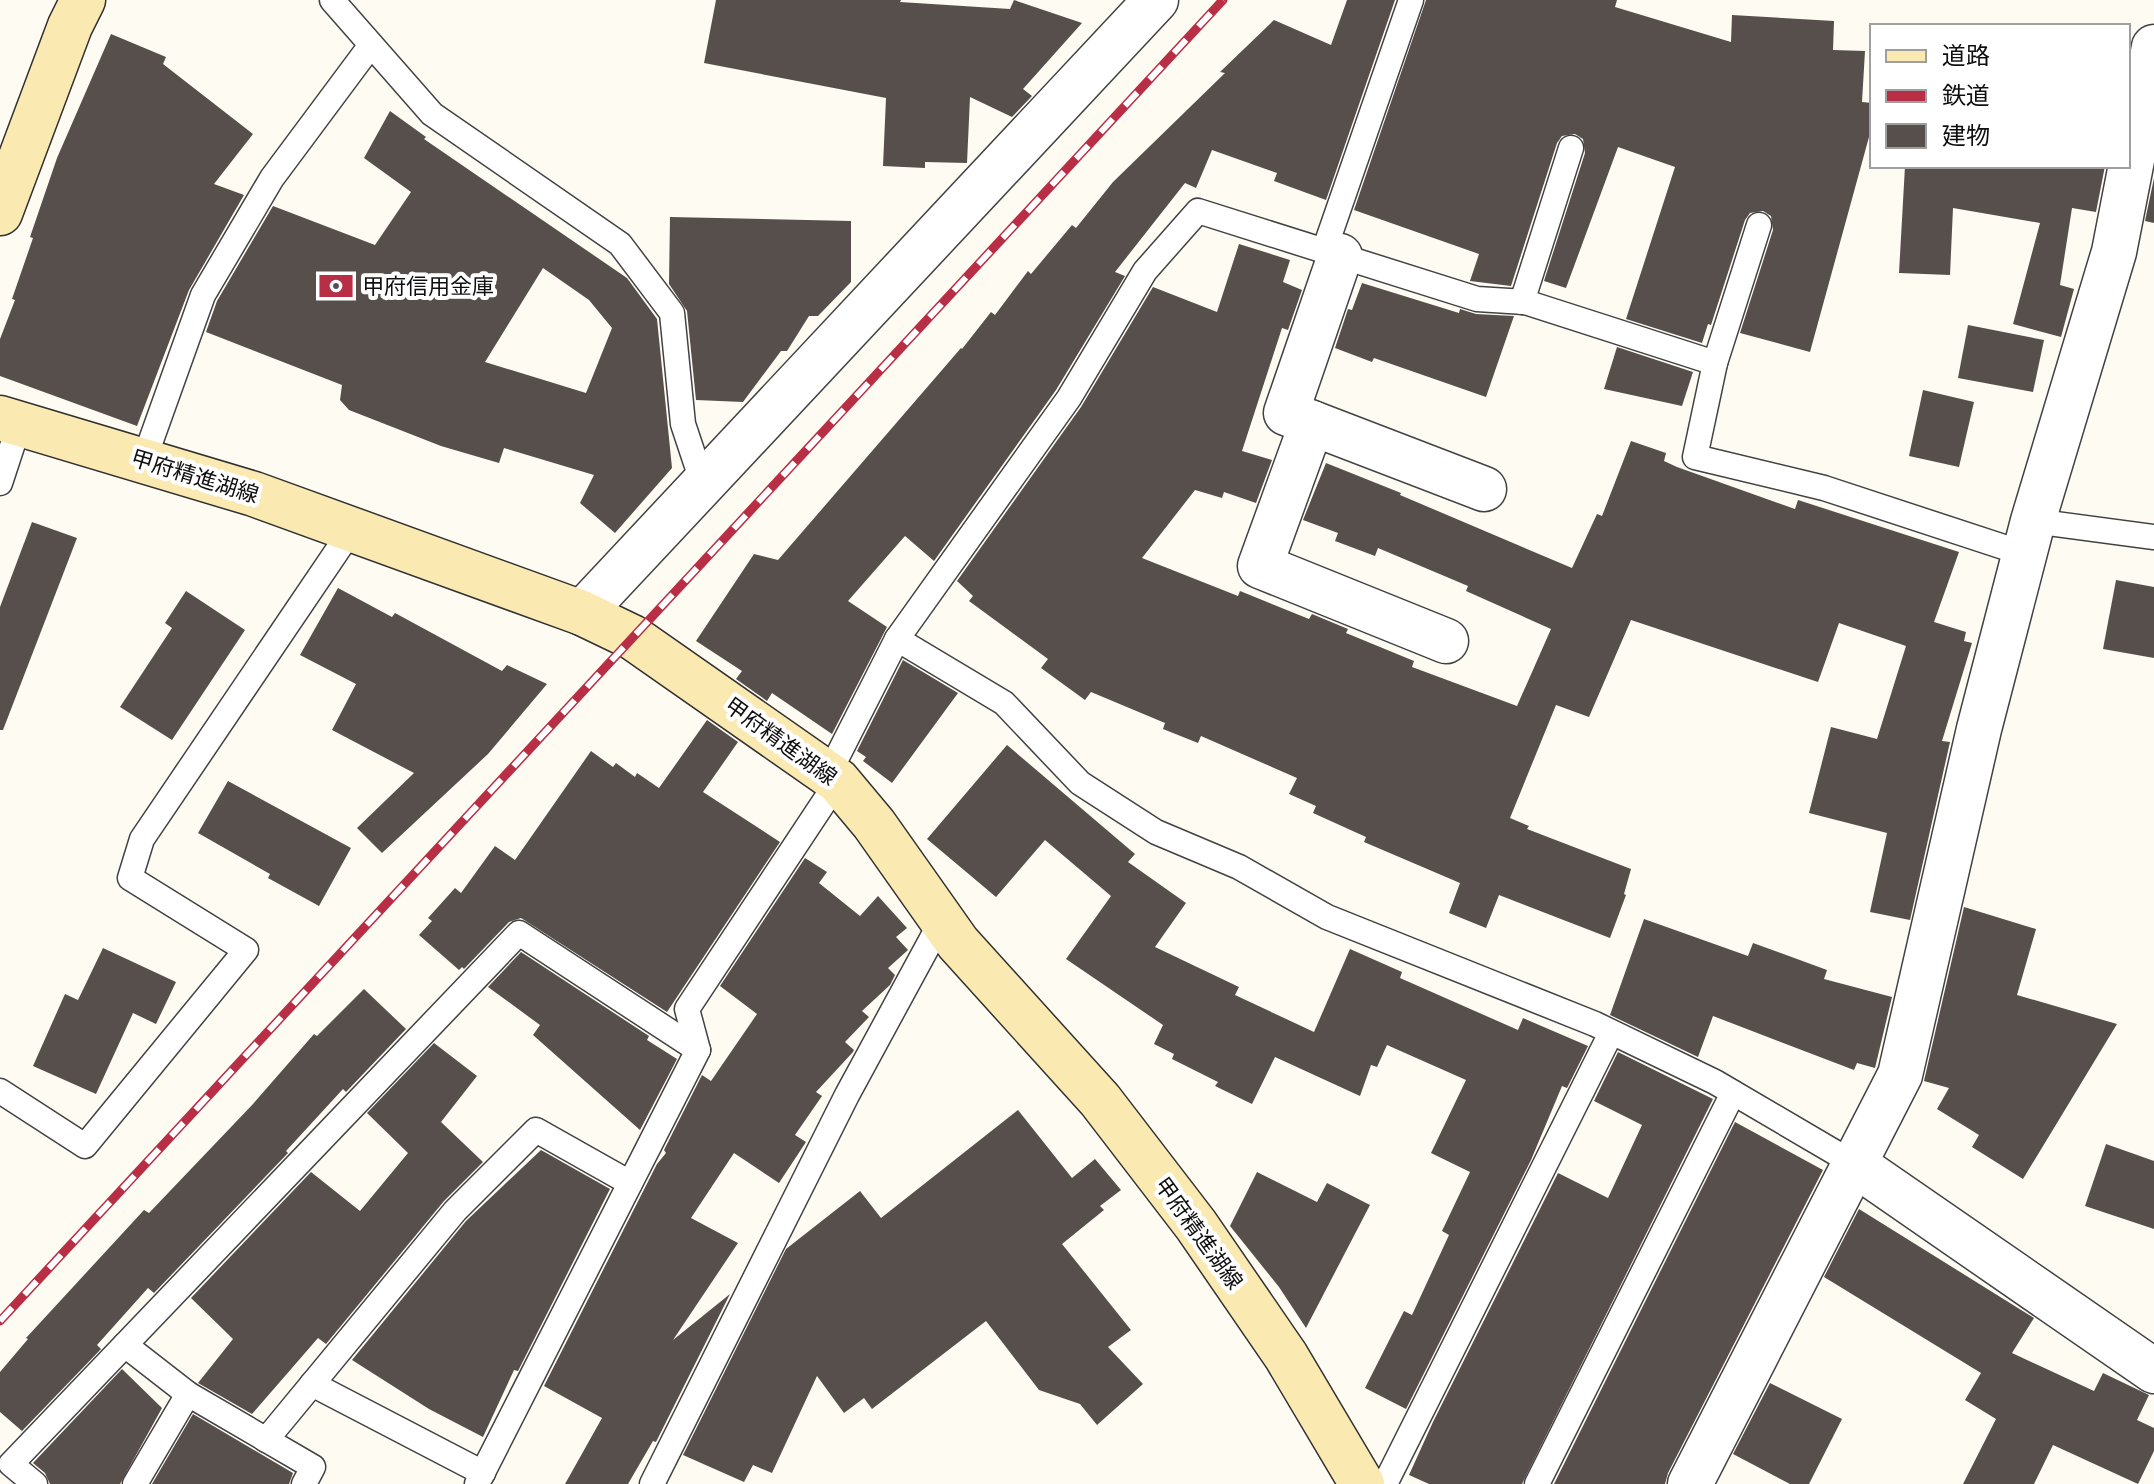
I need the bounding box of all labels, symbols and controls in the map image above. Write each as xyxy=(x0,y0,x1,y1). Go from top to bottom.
legend xyxy=(1870,24,2130,168)
text: 道路 xyxy=(1942,40,1990,71)
text: 鉄道 xyxy=(1942,80,1990,111)
text: 建物 xyxy=(1942,120,1990,151)
bank icon: 甲府信用金庫 xyxy=(317,267,355,305)
place label: 甲府信用金庫 xyxy=(362,272,494,300)
street label: 甲府精進湖線 xyxy=(128,443,262,509)
street label: 甲府精進湖線 xyxy=(719,691,843,791)
street label: 甲府精進湖線 xyxy=(1149,1171,1249,1295)

